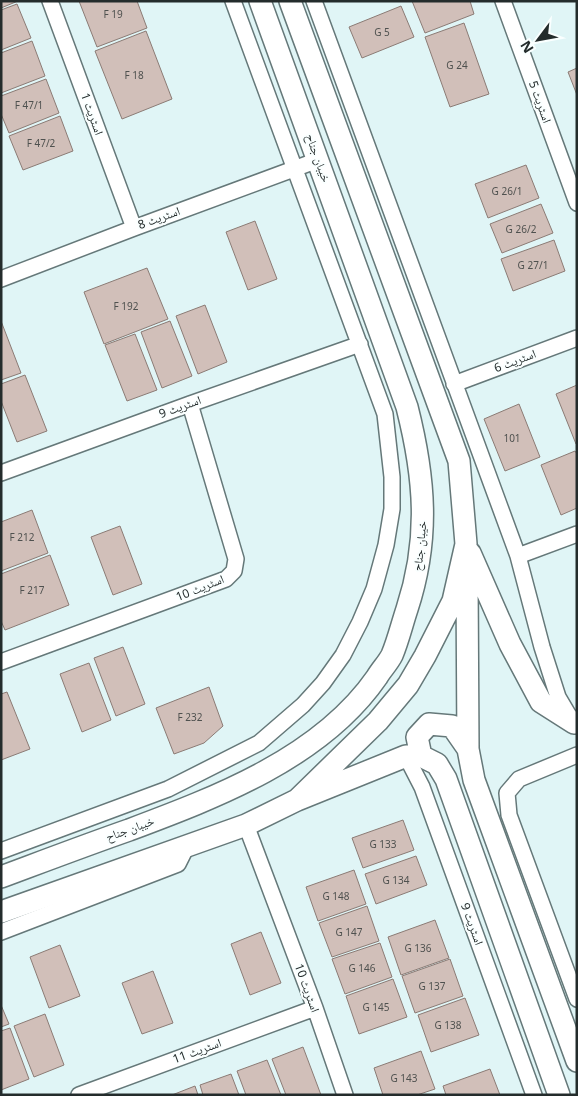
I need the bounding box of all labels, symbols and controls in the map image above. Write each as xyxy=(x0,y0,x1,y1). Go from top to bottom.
house number: F 19 xyxy=(103,7,123,21)
north arrow xyxy=(513,15,563,65)
house number: G 5 xyxy=(374,25,390,39)
text: N xyxy=(515,37,538,57)
house number: G 24 xyxy=(446,58,468,72)
house number: F 18 xyxy=(124,68,144,82)
street label: اسٹریٹ 5 xyxy=(525,78,556,125)
street label: اسٹریٹ 1 xyxy=(77,90,108,137)
house number: F 47/1 xyxy=(15,98,43,112)
street label: خیبان جناح xyxy=(302,131,335,185)
house number: F 47/2 xyxy=(27,136,56,150)
house number: G 26/1 xyxy=(492,184,522,198)
street label: اسٹریٹ 8 xyxy=(135,202,182,233)
house number: G 26/2 xyxy=(506,222,537,236)
house number: G 27/1 xyxy=(518,258,548,272)
house number: F 192 xyxy=(114,299,139,313)
street label: اسٹریٹ 6 xyxy=(491,345,538,376)
street label: اسٹریٹ 9 xyxy=(156,391,203,422)
house number: 101 xyxy=(503,431,521,445)
street label: خیبان جناح xyxy=(408,520,431,572)
house number: F 212 xyxy=(10,530,35,544)
street label: اسٹریٹ 10 xyxy=(173,570,227,605)
house number: F 217 xyxy=(20,583,45,597)
house number: F 232 xyxy=(178,710,203,724)
street label: خیبان جناح xyxy=(103,812,157,845)
house number: G 133 xyxy=(369,837,397,851)
house number: G 134 xyxy=(382,873,410,887)
house number: G 148 xyxy=(322,889,350,903)
street label: اسٹریٹ 9 xyxy=(457,900,488,947)
house number: G 147 xyxy=(335,925,363,939)
house number: G 136 xyxy=(404,941,432,955)
street label: اسٹریٹ 10 xyxy=(291,961,324,1015)
house number: G 146 xyxy=(348,961,376,975)
house number: G 137 xyxy=(418,979,446,993)
house number: G 145 xyxy=(362,1000,390,1014)
house number: G 138 xyxy=(434,1018,462,1032)
street label: اسٹریٹ 11 xyxy=(170,1034,224,1067)
house number: G 143 xyxy=(390,1071,418,1085)

